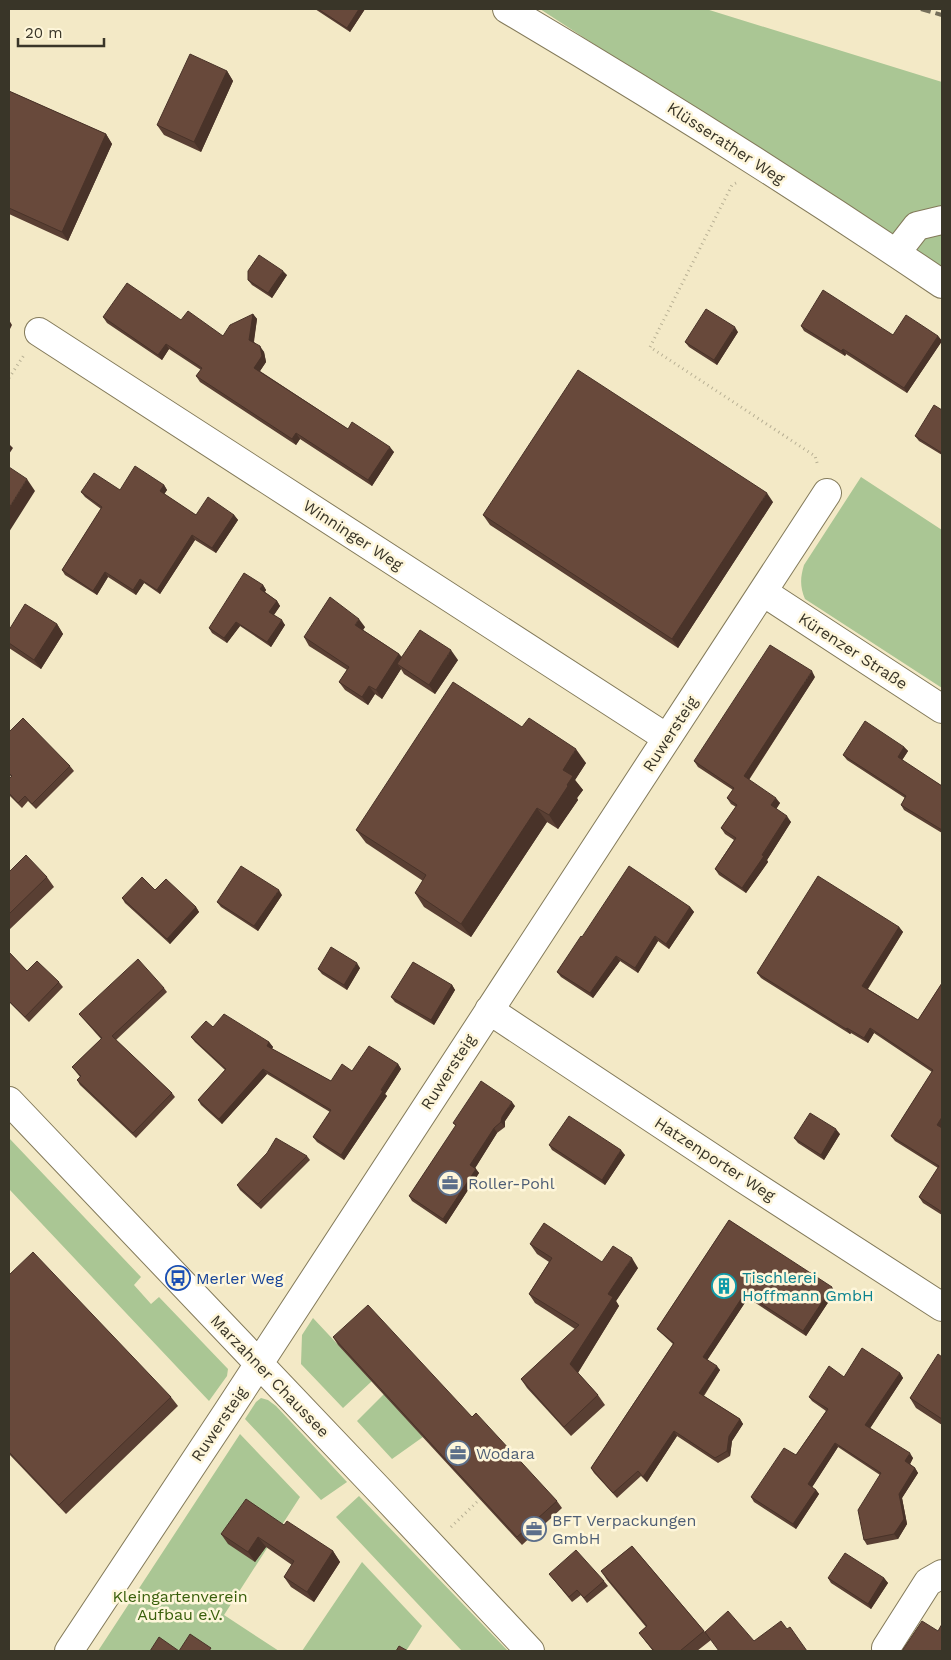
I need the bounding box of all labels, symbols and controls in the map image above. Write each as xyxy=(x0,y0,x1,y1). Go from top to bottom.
scale bar xyxy=(18,15,104,47)
text: 20 m xyxy=(25,24,63,42)
street label: Klüsserather Weg xyxy=(664,98,789,188)
street label: Winninger Weg xyxy=(300,496,407,575)
street label: Kürenzer Straße xyxy=(795,609,911,693)
street label: Ruwersteig xyxy=(639,692,702,775)
street label: Ruwersteig xyxy=(417,1030,480,1113)
street label: Hatzenporter Weg xyxy=(651,1113,779,1205)
office icon: Roller-Pohl xyxy=(437,1170,463,1196)
place label: Roller-Pohl xyxy=(468,1174,555,1193)
bus stop icon: Merler Weg xyxy=(165,1265,191,1291)
place label: Tischlerei Hoffmann GmbH xyxy=(742,1268,874,1305)
place label: Merler Weg xyxy=(196,1269,284,1288)
building icon: Tischlerei Hoffmann GmbH xyxy=(711,1273,737,1299)
street label: Marzahner Chaussee xyxy=(207,1311,333,1441)
street label: Ruwersteig xyxy=(187,1383,251,1465)
office icon: Wodara xyxy=(445,1440,471,1466)
place label: Wodara xyxy=(476,1444,535,1463)
place label: BFT Verpackungen GmbH xyxy=(552,1511,696,1548)
office icon: BFT Verpackungen GmbH xyxy=(521,1516,547,1542)
park label: Kleingartenverein Aufbau e.V. xyxy=(112,1587,248,1624)

